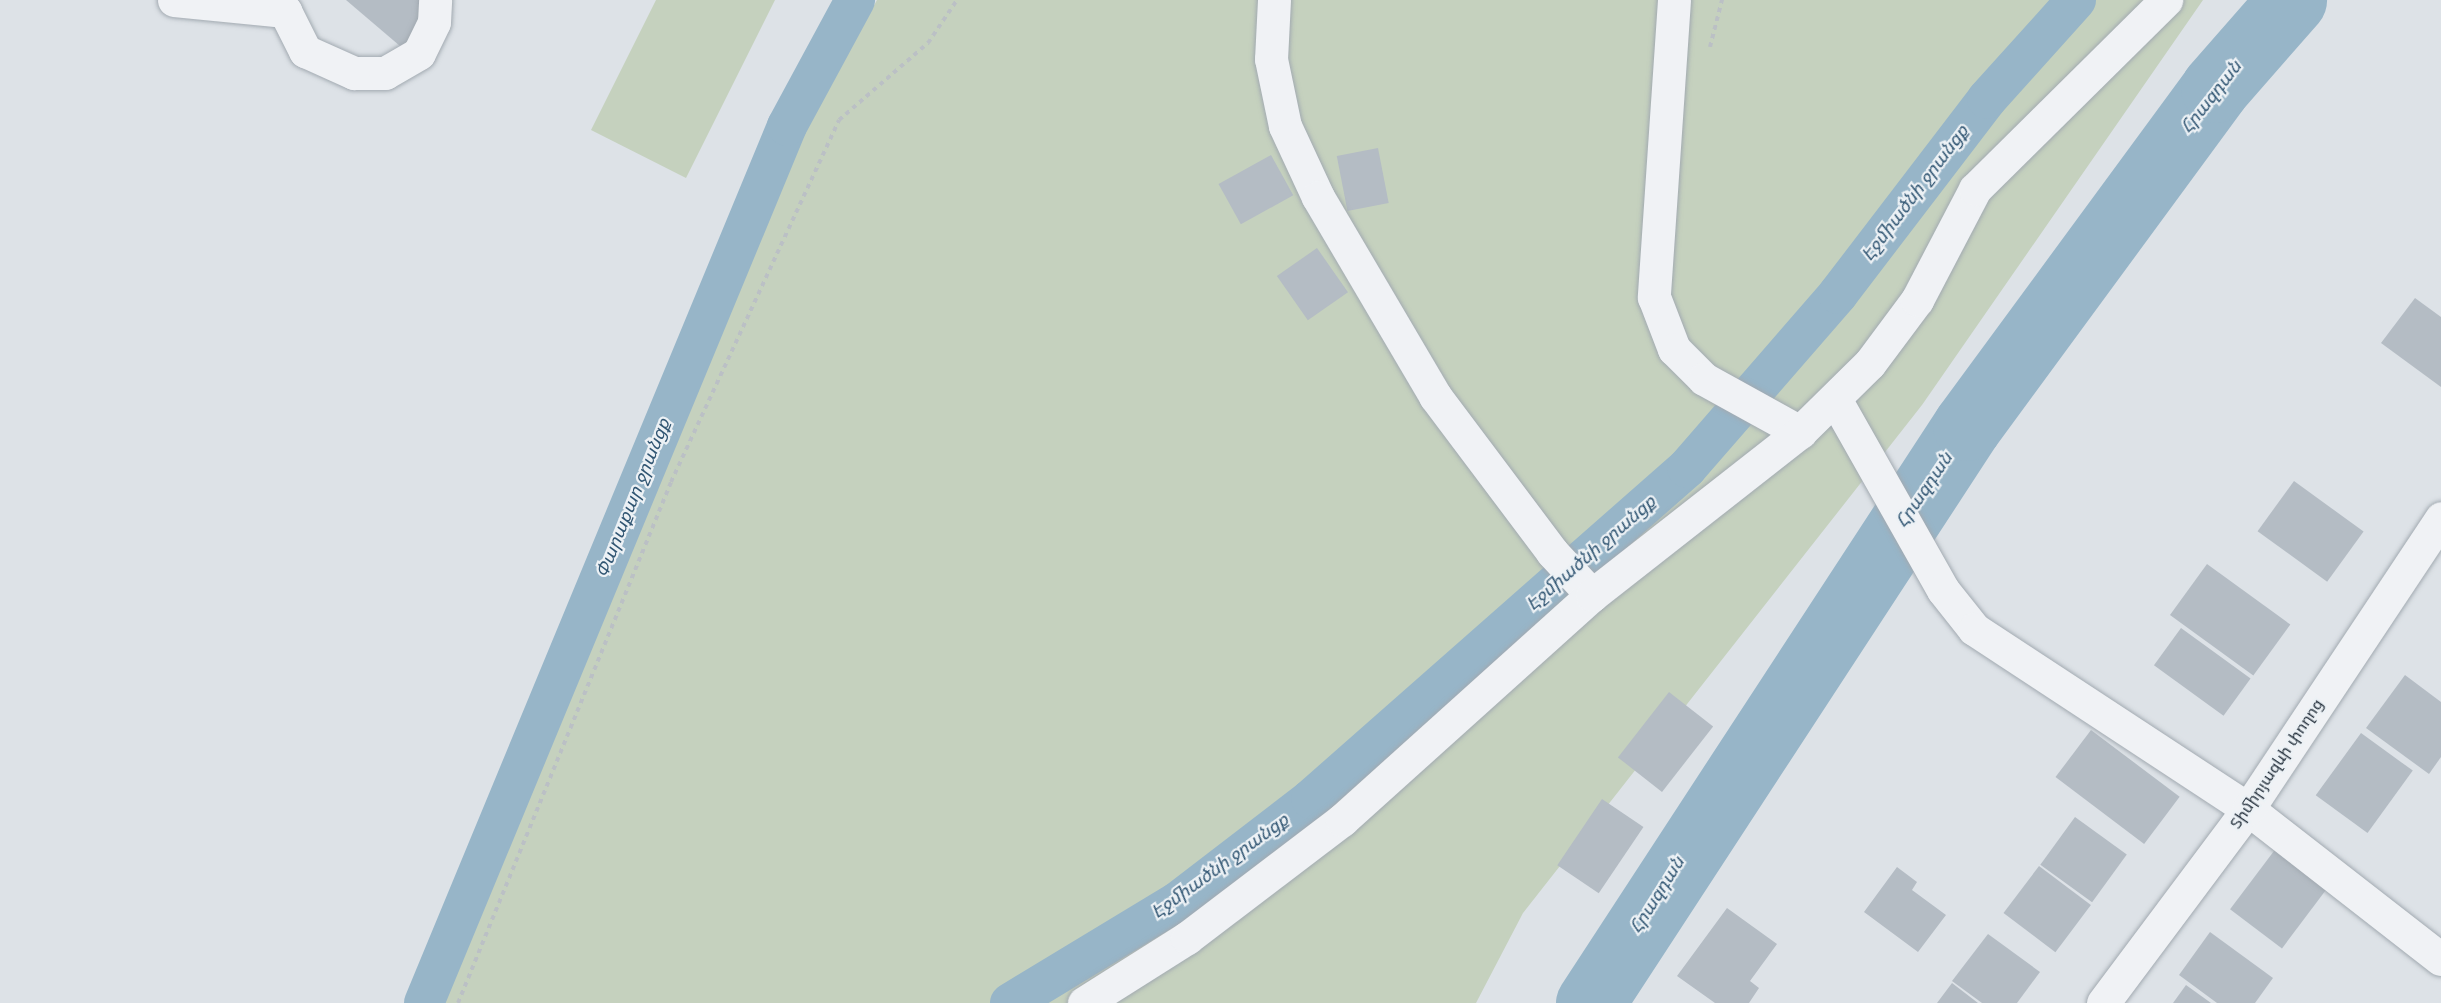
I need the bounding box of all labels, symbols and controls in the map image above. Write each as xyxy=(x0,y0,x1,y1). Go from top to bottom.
water label: Հրազդան xyxy=(2176,56,2246,138)
water label: Էջմիածնի ջրանցք xyxy=(1857,121,1973,265)
water label: Փարաքար ջրանցք xyxy=(591,415,675,581)
water label: Հրազդան xyxy=(1891,448,1957,532)
water label: Էջմիածնի ջրանցք xyxy=(1522,491,1660,615)
street label: Տիմիրյազևի փողոց xyxy=(2226,695,2328,833)
water label: Էջմիածնի ջրանցք xyxy=(1147,809,1293,923)
water label: Հրազդան xyxy=(1625,853,1689,937)

